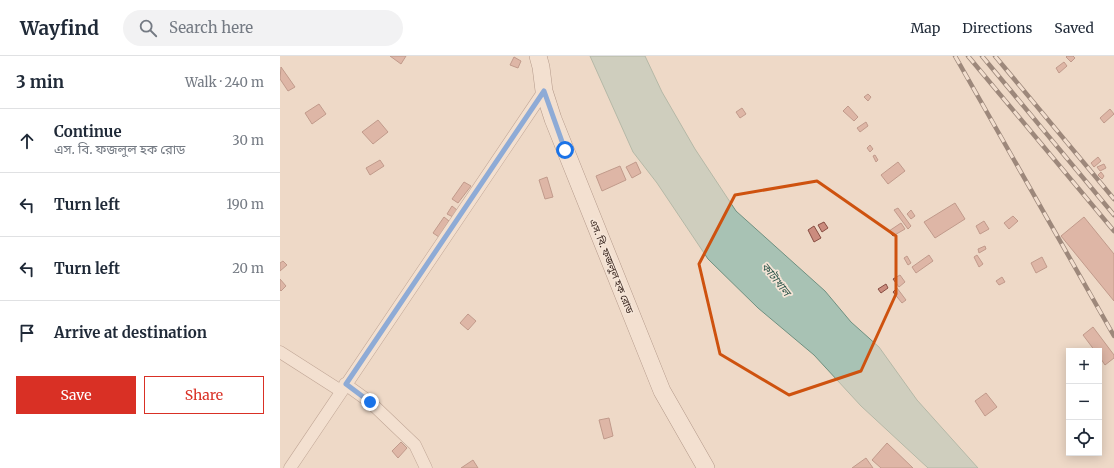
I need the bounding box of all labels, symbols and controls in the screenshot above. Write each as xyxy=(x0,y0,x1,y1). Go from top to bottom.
search box xyxy=(123,10,403,46)
text: Wayfind xyxy=(20,16,99,40)
icon: search xyxy=(137,17,159,39)
text: Search here xyxy=(169,18,253,37)
text: Map xyxy=(910,19,940,37)
text: Directions xyxy=(962,19,1032,37)
text: Saved xyxy=(1054,19,1094,37)
text: 3 min xyxy=(16,71,64,93)
text: Walk · 240 m xyxy=(185,74,264,91)
text: Continue xyxy=(54,122,122,141)
icon: ahead xyxy=(16,130,38,152)
text: 30 m xyxy=(232,132,264,149)
text: এস. বি. ফজলুল হক রোড xyxy=(54,141,185,158)
route start xyxy=(556,141,574,159)
icon: left xyxy=(16,194,38,216)
text: Turn left xyxy=(54,195,120,214)
text: 190 m xyxy=(227,196,264,213)
street label: এস. বি. ফজলুল হক রোড xyxy=(587,217,637,316)
icon: left xyxy=(16,258,38,280)
text: Turn left xyxy=(54,259,120,278)
water label: কাটাখাল xyxy=(758,259,795,300)
text: 20 m xyxy=(232,260,264,277)
icon: arrive xyxy=(16,322,38,344)
text: Arrive at destination xyxy=(54,323,207,342)
map controls xyxy=(1066,348,1102,456)
button: + xyxy=(1066,348,1102,384)
button: Save xyxy=(16,376,136,414)
button: Share xyxy=(144,376,264,414)
button: − xyxy=(1066,384,1102,420)
route end xyxy=(361,393,379,411)
button: locate xyxy=(1066,420,1102,456)

